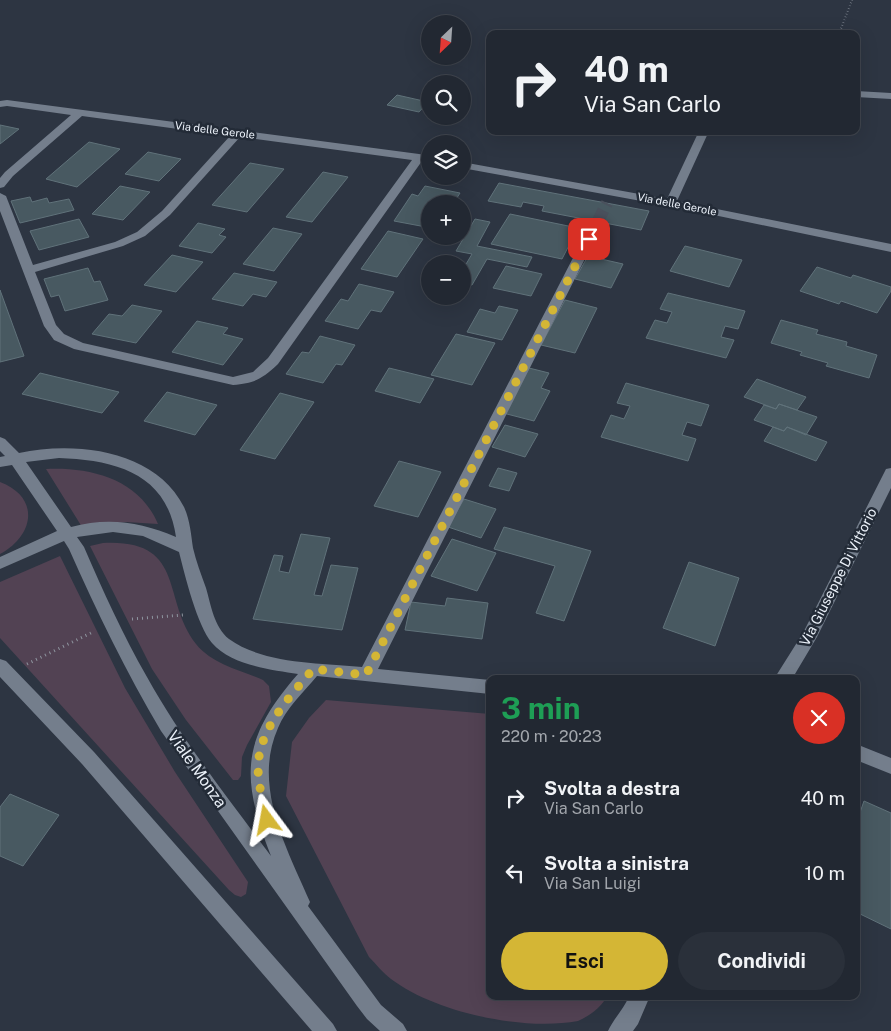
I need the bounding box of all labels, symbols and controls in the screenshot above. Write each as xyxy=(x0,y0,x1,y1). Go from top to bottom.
north arrow xyxy=(421,15,471,65)
map controls xyxy=(421,15,471,305)
text: 40 m xyxy=(584,49,669,90)
icon: right xyxy=(501,50,566,115)
button: search xyxy=(421,75,471,125)
text: Via San Carlo xyxy=(584,91,721,117)
street label: Via delle Gerole xyxy=(174,119,256,141)
button: layers xyxy=(421,135,471,185)
street label: Via delle Gerole xyxy=(636,190,718,218)
button: + xyxy=(421,195,471,245)
pin xyxy=(568,218,610,260)
icon: arrive xyxy=(575,225,603,253)
button: − xyxy=(421,255,471,305)
street label: Via Giuseppe Di Vittorio xyxy=(796,505,880,649)
text: 3 min xyxy=(501,690,580,726)
button: close xyxy=(793,692,845,744)
street label: Viale Monza xyxy=(163,727,231,811)
text: 220 m · 20:23 xyxy=(501,727,602,746)
text: Svolta a destra xyxy=(544,777,680,799)
icon: right xyxy=(501,784,529,812)
text: 40 m xyxy=(800,787,845,809)
position arrow xyxy=(240,793,292,845)
text: Via San Carlo xyxy=(544,799,644,818)
text: Svolta a sinistra xyxy=(544,852,689,874)
icon: left xyxy=(501,859,529,887)
text: 10 m xyxy=(805,862,845,884)
text: Via San Luigi xyxy=(544,874,641,893)
button: Esci xyxy=(501,932,668,990)
button: Condividi xyxy=(678,932,845,990)

